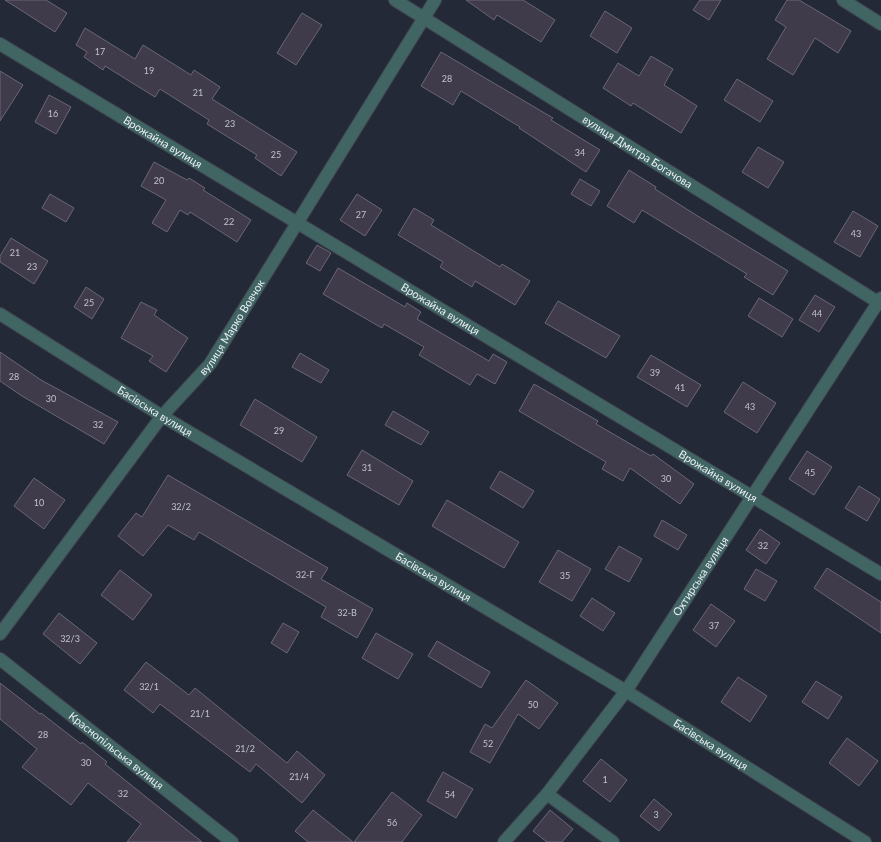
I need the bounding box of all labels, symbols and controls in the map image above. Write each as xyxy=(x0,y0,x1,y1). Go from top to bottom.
house number: 17 xyxy=(95,46,105,57)
house number: 19 xyxy=(144,65,154,76)
house number: 28 xyxy=(442,73,452,84)
house number: 21 xyxy=(193,87,203,98)
house number: 16 xyxy=(48,108,58,119)
street label: вулиця Дмитра Богачова xyxy=(581,112,695,190)
street label: Врожайна вулиця xyxy=(121,113,205,170)
house number: 23 xyxy=(225,118,235,129)
house number: 34 xyxy=(575,147,585,158)
house number: 25 xyxy=(271,149,281,160)
house number: 20 xyxy=(154,175,164,186)
house number: 27 xyxy=(356,209,366,220)
house number: 22 xyxy=(224,216,234,227)
house number: 43 xyxy=(851,228,861,239)
house number: 21 xyxy=(10,247,20,258)
house number: 23 xyxy=(27,261,37,272)
street label: вулиця Марко Вовчок xyxy=(196,277,267,377)
street label: Врожайна вулиця xyxy=(399,280,482,337)
house number: 25 xyxy=(84,297,94,308)
house number: 44 xyxy=(812,308,822,319)
house number: 39 xyxy=(650,367,660,378)
house number: 28 xyxy=(9,371,19,382)
house number: 41 xyxy=(675,382,685,393)
street label: Басівська вулиця xyxy=(115,383,195,439)
house number: 30 xyxy=(46,393,56,404)
house number: 43 xyxy=(745,401,755,412)
house number: 32 xyxy=(93,419,103,430)
house number: 29 xyxy=(274,425,284,436)
street label: Врожайна вулиця xyxy=(677,447,760,504)
house number: 31 xyxy=(362,462,372,473)
house number: 45 xyxy=(805,467,815,478)
house number: 30 xyxy=(661,473,671,484)
house number: 10 xyxy=(34,497,44,508)
house number: 32/2 xyxy=(171,501,191,512)
street label: Охтирська вулиця xyxy=(669,534,731,618)
house number: 32 xyxy=(758,540,768,551)
street label: Басівська вулиця xyxy=(394,549,474,604)
house number: 32-Г xyxy=(296,569,314,580)
house number: 35 xyxy=(560,570,570,581)
house number: 32-В xyxy=(337,607,357,618)
house number: 37 xyxy=(709,620,719,631)
house number: 32/3 xyxy=(60,633,80,644)
house number: 32/1 xyxy=(139,681,159,692)
house number: 50 xyxy=(528,699,538,710)
house number: 21/1 xyxy=(190,708,210,719)
street label: Краснопільська вулиця xyxy=(66,709,167,792)
street label: Басівська вулиця xyxy=(671,716,751,772)
house number: 28 xyxy=(38,729,48,740)
house number: 52 xyxy=(483,738,493,749)
house number: 21/2 xyxy=(235,743,255,754)
house number: 30 xyxy=(81,757,91,768)
house number: 21/4 xyxy=(289,771,309,782)
house number: 1 xyxy=(602,774,608,785)
house number: 32 xyxy=(118,788,128,799)
house number: 54 xyxy=(445,789,455,800)
house number: 3 xyxy=(653,809,659,820)
house number: 56 xyxy=(387,817,397,828)

